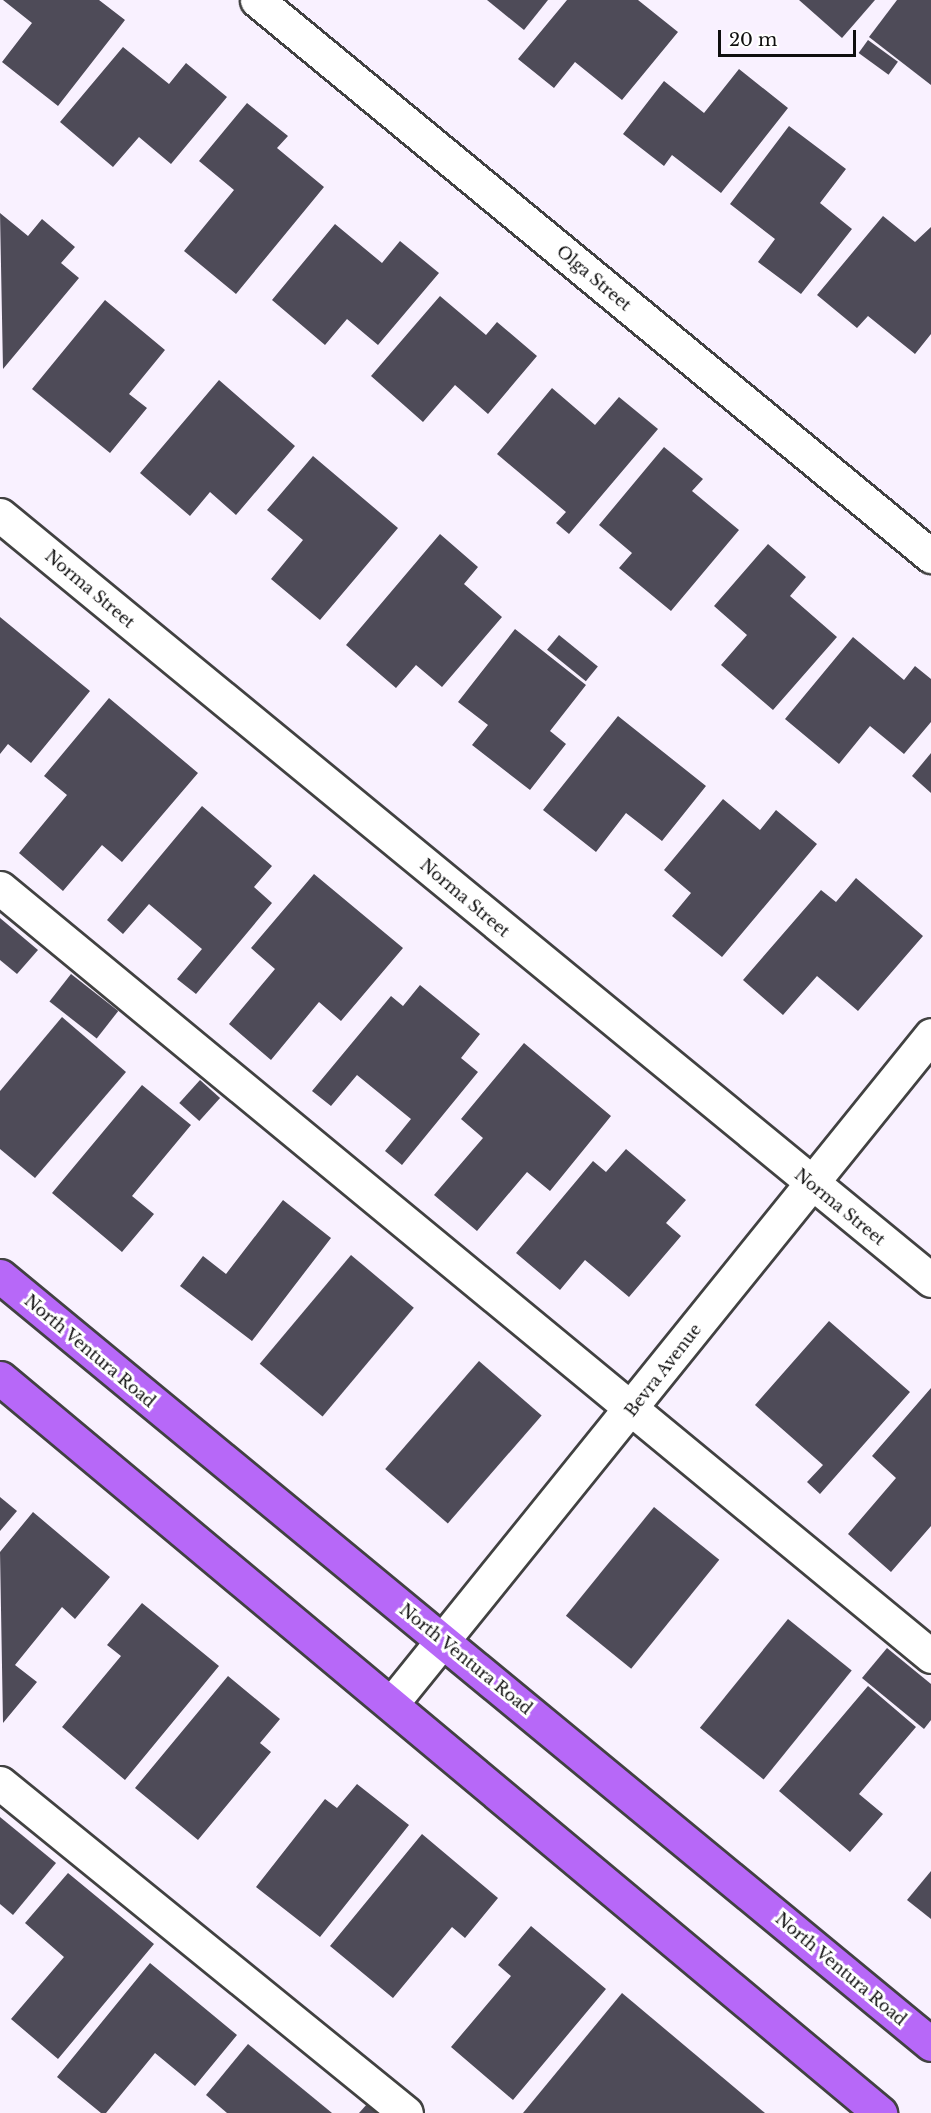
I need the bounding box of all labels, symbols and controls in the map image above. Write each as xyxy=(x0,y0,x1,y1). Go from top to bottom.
scale bar xyxy=(721,18,859,56)
text: 20 m xyxy=(729,29,777,51)
street label: Olga Street xyxy=(553,241,635,315)
street label: Norma Street xyxy=(41,546,139,632)
street label: Norma Street xyxy=(416,855,514,941)
street label: Norma Street xyxy=(791,1165,889,1249)
street label: North Ventura Road xyxy=(20,1290,160,1412)
street label: Bevra Avenue xyxy=(621,1320,705,1420)
street label: North Ventura Road xyxy=(396,1599,536,1719)
street label: North Ventura Road xyxy=(771,1908,911,2030)

